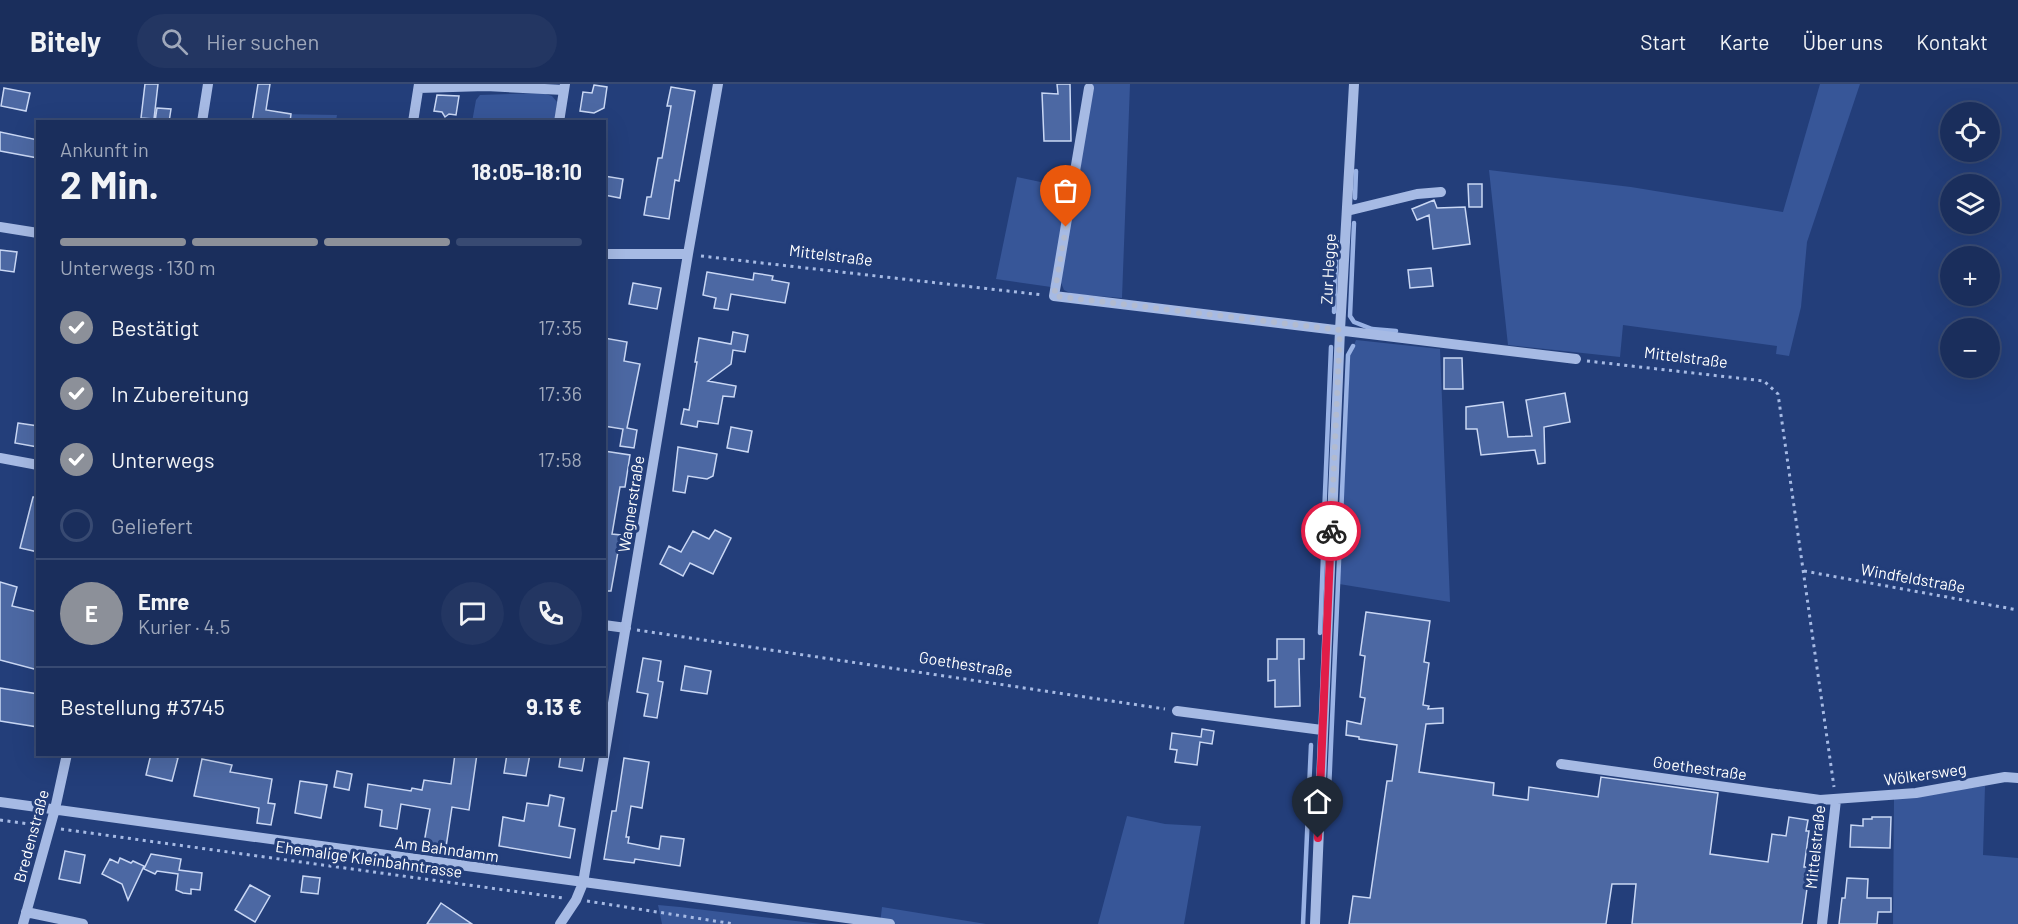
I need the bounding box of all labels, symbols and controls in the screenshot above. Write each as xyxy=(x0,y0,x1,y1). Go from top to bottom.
search box xyxy=(137,14,557,68)
text: Bitely xyxy=(30,24,101,58)
icon: search xyxy=(158,25,191,58)
text: Hier suchen xyxy=(206,28,319,54)
text: Start xyxy=(1640,29,1687,54)
text: Karte xyxy=(1720,29,1770,54)
text: Über uns xyxy=(1803,29,1883,54)
text: Kontakt xyxy=(1916,29,1988,54)
map controls xyxy=(1940,102,2000,378)
button: locate xyxy=(1940,102,2000,162)
text: Ankunft in xyxy=(60,137,149,161)
text: 18:05–18:10 xyxy=(471,158,582,184)
text: 2 Min. xyxy=(60,160,159,207)
pin xyxy=(1040,165,1091,227)
icon: bag xyxy=(1049,174,1082,207)
button: layers xyxy=(1940,174,2000,234)
street label: Zur Hegge xyxy=(1316,233,1339,305)
street label: Mittelstraße xyxy=(788,240,874,269)
button: + xyxy=(1940,246,2000,306)
text: Unterwegs · 130 m xyxy=(60,255,215,279)
icon: check xyxy=(60,311,93,344)
text: Bestätigt xyxy=(111,314,200,340)
text: 17:35 xyxy=(538,315,582,339)
button: − xyxy=(1940,318,2000,378)
street label: Mittelstraße xyxy=(1643,342,1729,371)
icon: check xyxy=(60,377,93,410)
text: In Zubereitung xyxy=(111,380,249,406)
text: 17:36 xyxy=(538,381,582,405)
icon: check xyxy=(60,443,93,476)
text: Unterwegs xyxy=(111,446,215,472)
text: 17:58 xyxy=(538,447,582,471)
street label: Wagnerstraße xyxy=(613,454,648,554)
courier xyxy=(1301,501,1361,561)
text: Geliefert xyxy=(111,512,193,538)
icon: bike xyxy=(1315,515,1348,548)
street label: Windfeldstraße xyxy=(1859,559,1967,596)
button: chat xyxy=(441,582,504,645)
button: phone xyxy=(519,582,582,645)
text: Emre xyxy=(138,588,189,614)
text: E xyxy=(85,600,98,626)
text: Kurier · 4.5 xyxy=(138,614,230,638)
street label: Goethestraße xyxy=(918,647,1014,680)
text: Bestellung #3745 xyxy=(60,693,225,719)
text: 9.13 € xyxy=(526,693,582,719)
street label: Goethestraße xyxy=(1652,752,1748,783)
street label: Wölkersweg xyxy=(1882,758,1967,789)
pin xyxy=(1292,776,1343,838)
icon: home xyxy=(1301,785,1334,818)
street label: Bredenstraße xyxy=(9,787,52,884)
street label: Mittelstraße xyxy=(1801,804,1828,890)
street label: Am Bahndamm xyxy=(394,832,500,865)
street label: Ehemalige Kleinbahntrasse xyxy=(274,836,464,881)

